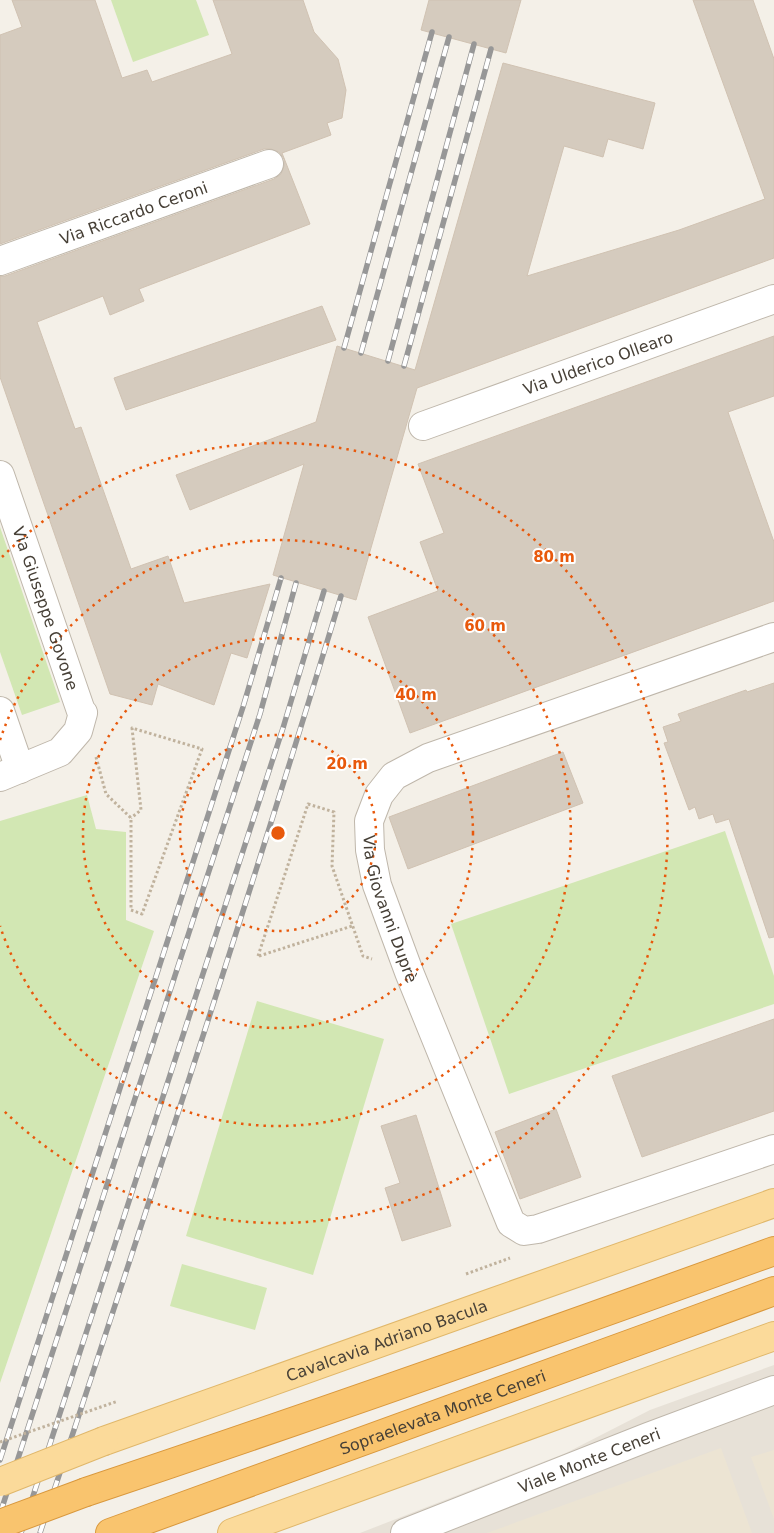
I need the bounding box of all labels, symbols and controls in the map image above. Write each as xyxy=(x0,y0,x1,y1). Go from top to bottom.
street label: Via Riccardo Ceroni xyxy=(57,177,210,248)
street label: Via Ulderico Ollearo xyxy=(520,327,675,399)
street label: Via Giuseppe Govone xyxy=(9,524,83,693)
text: 80 m xyxy=(533,548,575,566)
text: 60 m xyxy=(464,617,506,635)
text: 40 m xyxy=(395,686,437,704)
text: 20 m xyxy=(326,755,368,773)
centre of rings xyxy=(269,824,287,842)
street label: Via Giovanni Duprè xyxy=(360,834,422,986)
street label: Cavalcavia Adriano Bacula xyxy=(283,1296,490,1385)
street label: Sopraelevata Monte Ceneri xyxy=(337,1366,548,1458)
street label: Viale Monte Ceneri xyxy=(515,1424,663,1497)

